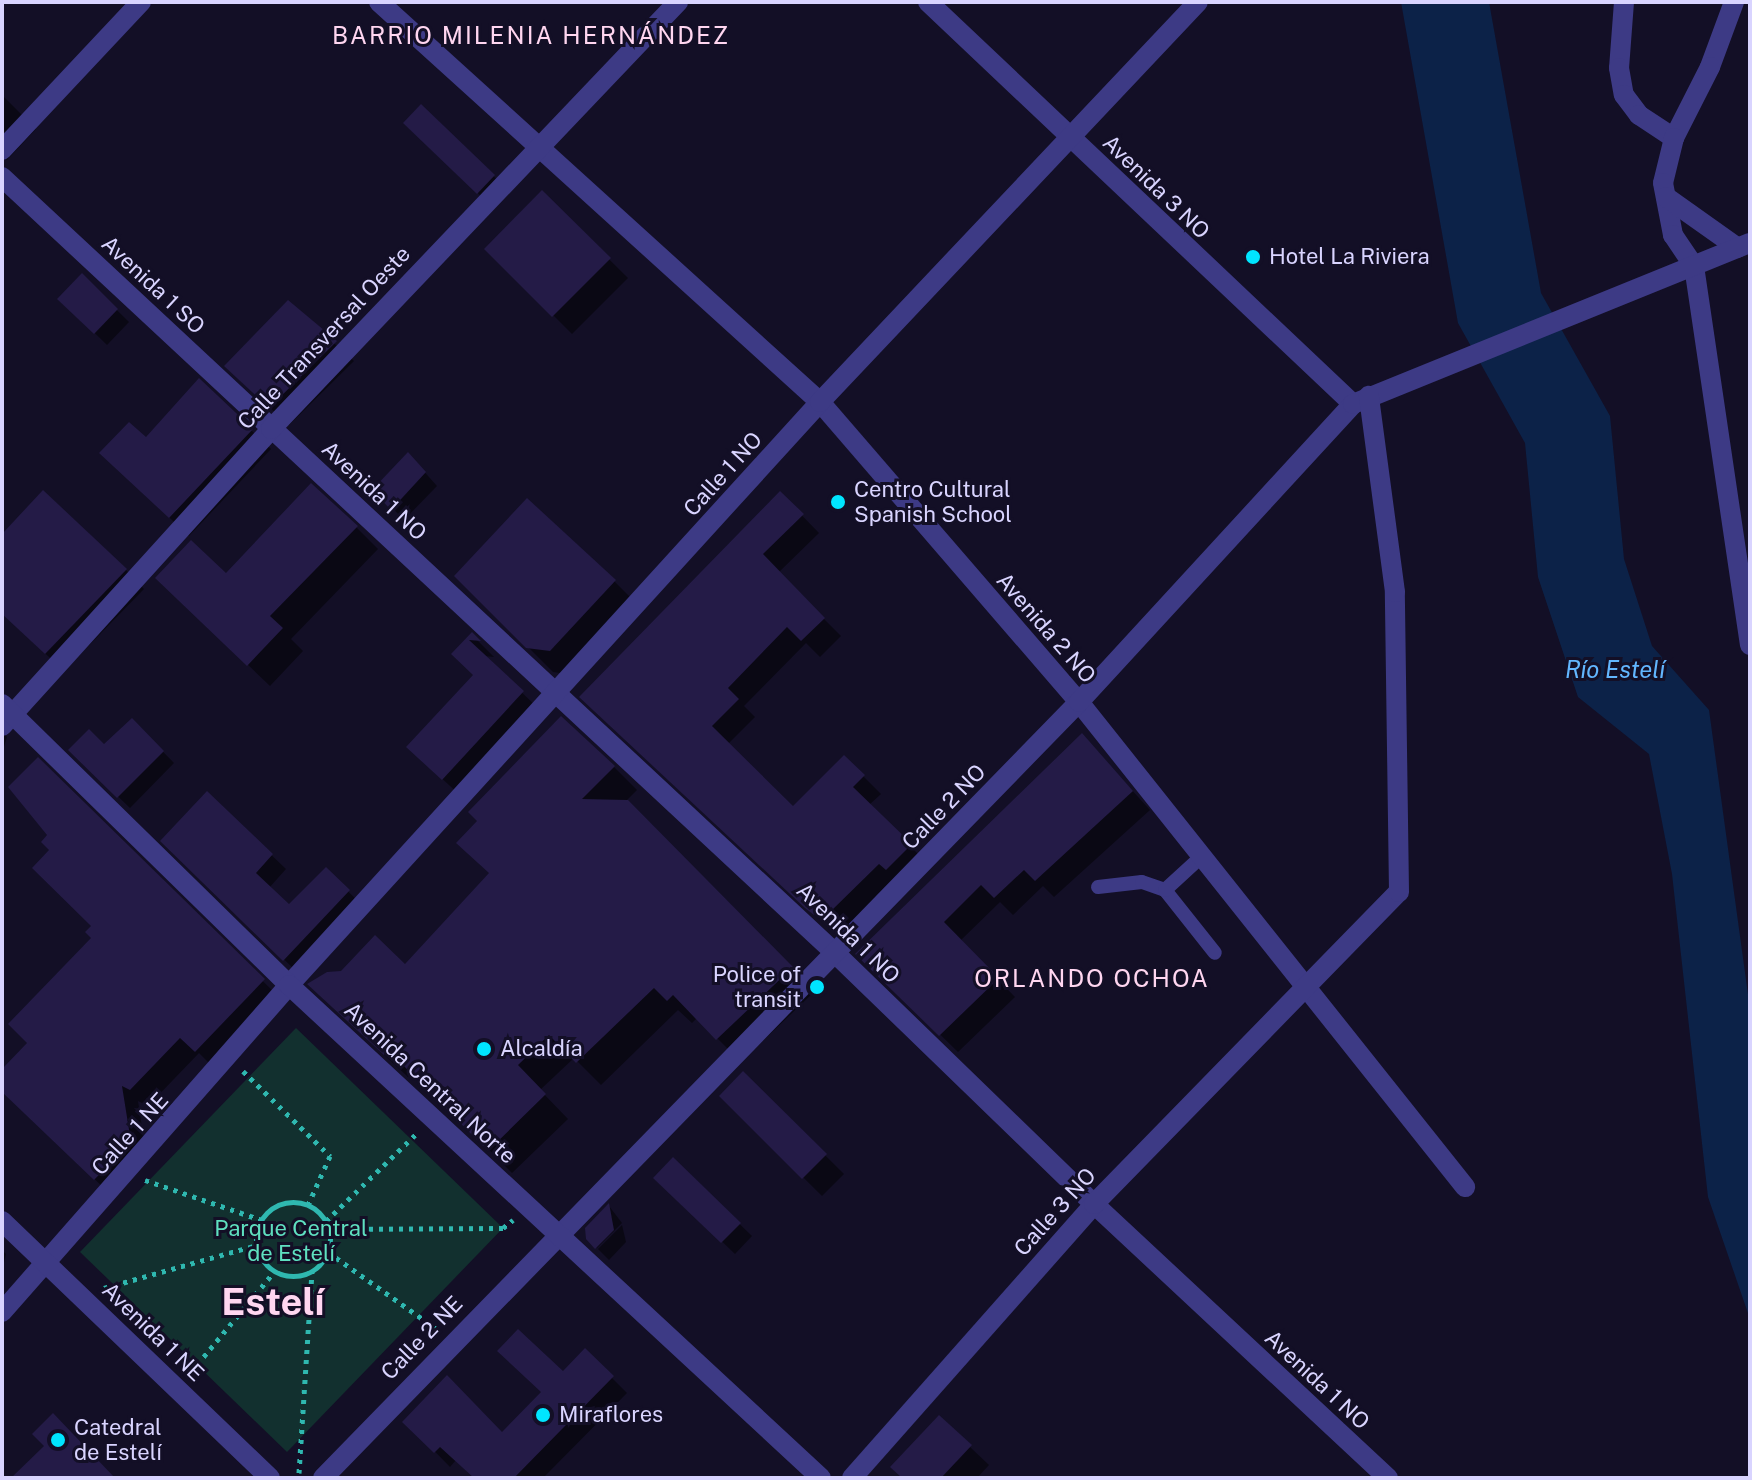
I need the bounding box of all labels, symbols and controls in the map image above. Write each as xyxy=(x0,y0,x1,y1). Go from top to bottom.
district label: BARRIO MILENIA HERNÁNDEZ xyxy=(332,22,730,50)
street label: Avenida 3 NO xyxy=(1097,129,1215,245)
street label: Avenida 1 SO xyxy=(96,231,210,339)
street label: Calle Transversal Oeste xyxy=(232,241,416,435)
place label: Hotel La Riviera xyxy=(1269,244,1430,270)
marker: Hotel La Riviera xyxy=(1244,248,1262,266)
street label: Calle 1 NO xyxy=(678,426,768,522)
street label: Avenida 1 NO xyxy=(316,436,432,546)
place label: Centro Cultural Spanish School xyxy=(854,476,1012,528)
marker: Centro Cultural Spanish School xyxy=(829,493,847,511)
street label: Avenida 2 NO xyxy=(991,567,1101,689)
water label: Río Estelí xyxy=(1565,656,1665,684)
street label: Calle 2 NO xyxy=(897,759,991,855)
street label: Avenida 1 NO xyxy=(791,877,905,989)
place label: Police of transit xyxy=(712,961,801,1012)
district label: ORLANDO OCHOA xyxy=(974,965,1210,993)
marker: Police of transit xyxy=(808,978,826,996)
street label: Avenida Central Norte xyxy=(339,997,521,1169)
place label: Alcaldía xyxy=(500,1036,583,1062)
marker: Alcaldía xyxy=(475,1040,493,1058)
street label: Calle 1 NE xyxy=(86,1087,174,1181)
street label: Calle 3 NO xyxy=(1009,1163,1101,1261)
park label: Parque Central de Estelí xyxy=(214,1215,368,1266)
street label: Avenida 1 NE xyxy=(97,1277,209,1387)
district label: Estelí xyxy=(221,1279,325,1325)
street label: Calle 2 NE xyxy=(376,1291,468,1385)
street label: Avenida 1 NO xyxy=(1259,1325,1375,1435)
place label: Miraflores xyxy=(559,1402,663,1428)
marker: Miraflores xyxy=(534,1406,552,1424)
place label: Catedral de Estelí xyxy=(74,1414,162,1466)
marker: Catedral de Estelí xyxy=(49,1431,67,1449)

